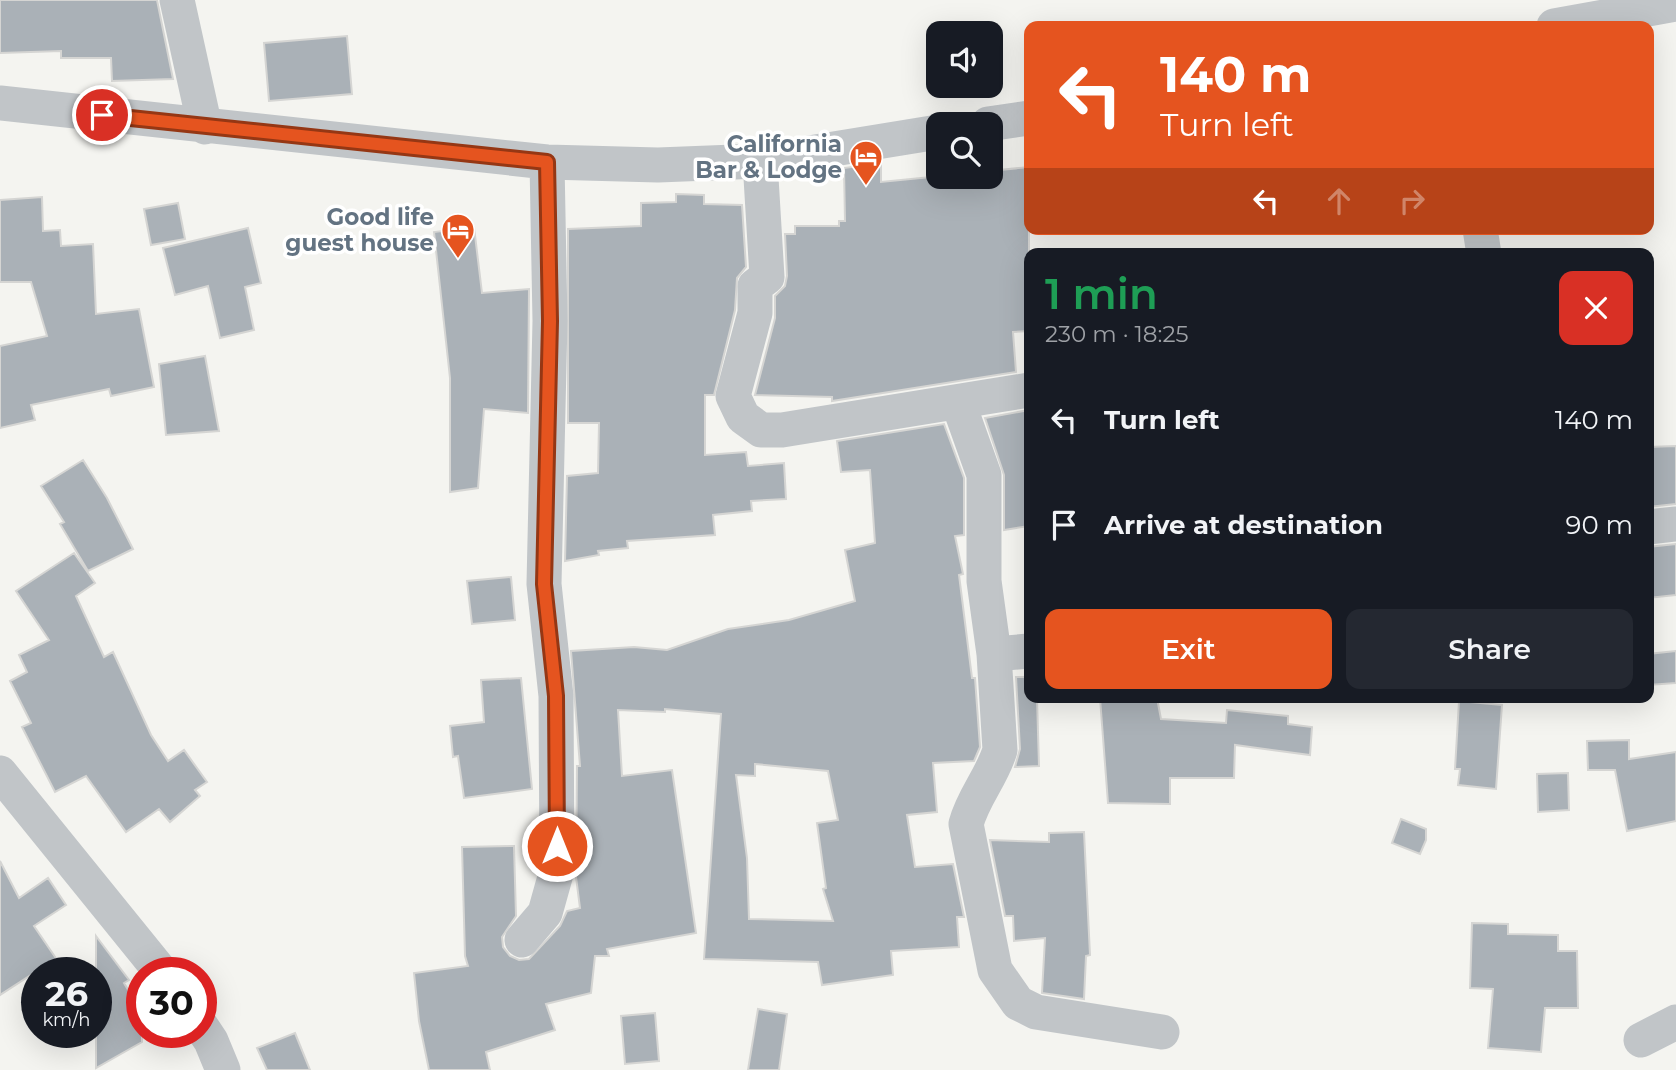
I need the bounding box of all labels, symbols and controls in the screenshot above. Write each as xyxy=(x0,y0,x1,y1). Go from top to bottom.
map controls xyxy=(926,21,1003,189)
button: sound xyxy=(926,21,1003,98)
text: 140 m xyxy=(1160,45,1312,104)
icon: left xyxy=(1045,49,1136,140)
pin xyxy=(72,85,132,145)
icon: arrive xyxy=(83,96,121,134)
text: Turn left xyxy=(1160,105,1294,144)
button: search xyxy=(926,112,1003,189)
place label: California Bar & Lodge xyxy=(695,130,842,184)
hotel icon: California Bar & Lodge xyxy=(847,138,885,187)
icon: left xyxy=(1247,182,1285,220)
icon: ahead xyxy=(1320,182,1358,220)
icon: right xyxy=(1393,182,1431,220)
place label: Good life guest house xyxy=(285,203,434,257)
hotel icon: Good life guest house xyxy=(439,211,477,260)
text: 1 min xyxy=(1045,268,1158,320)
button: close xyxy=(1559,271,1633,345)
text: 230 m · 18:25 xyxy=(1045,320,1188,348)
icon: left xyxy=(1045,401,1083,439)
text: Turn left xyxy=(1104,404,1220,436)
text: 140 m xyxy=(1555,404,1633,436)
icon: arrive xyxy=(1045,506,1083,544)
text: Arrive at destination xyxy=(1104,509,1383,541)
text: 90 m xyxy=(1566,509,1633,541)
button: Exit xyxy=(1045,609,1332,689)
button: Share xyxy=(1346,609,1633,689)
position arrow xyxy=(520,809,594,883)
speed limit sign: 30 xyxy=(126,957,217,1048)
text: 26 xyxy=(45,972,88,1015)
text: km/h xyxy=(42,1009,91,1031)

